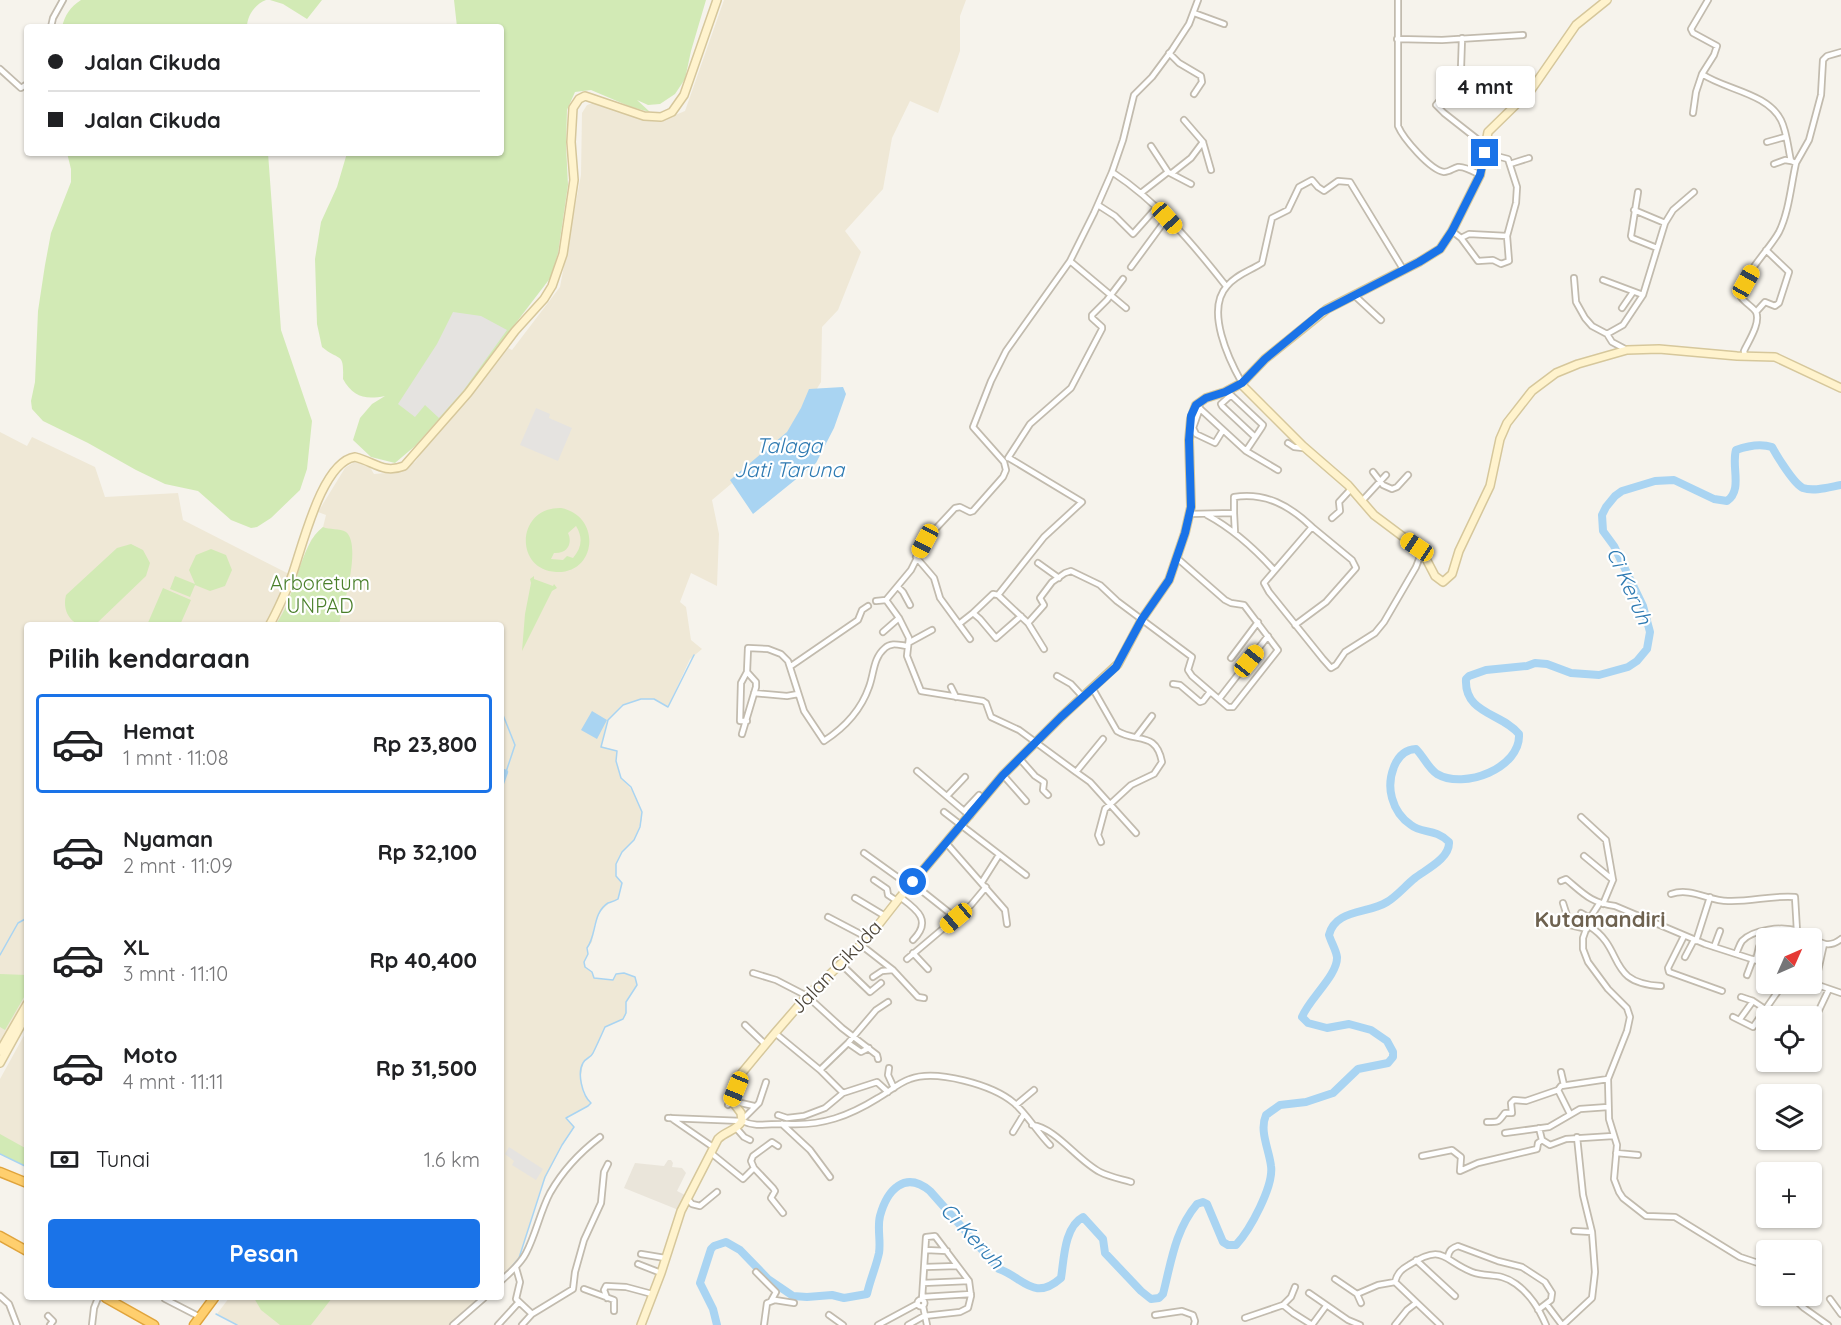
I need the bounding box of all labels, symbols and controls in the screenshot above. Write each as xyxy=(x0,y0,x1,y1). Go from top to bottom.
text: Jalan Cikuda xyxy=(84,48,221,76)
callout: 4 mnt xyxy=(1436,66,1534,108)
text: 4 mnt xyxy=(1458,74,1513,99)
text: Jalan Cikuda xyxy=(84,106,221,134)
route end xyxy=(1471,139,1498,166)
car xyxy=(1148,199,1186,237)
car xyxy=(1729,262,1763,302)
water label: Talaga Jati Taruna xyxy=(734,432,845,482)
car xyxy=(909,521,941,561)
car xyxy=(1397,529,1437,565)
water label: Ci Keruh xyxy=(1601,543,1659,629)
park label: Arboretum UNPAD xyxy=(270,570,370,618)
text: Pilih kendaraan xyxy=(48,641,250,675)
car xyxy=(1231,641,1267,681)
icon: car xyxy=(51,717,105,771)
text: Hemat xyxy=(123,717,195,745)
text: Rp 23,800 xyxy=(372,730,477,758)
text: 1 mnt · 11:08 xyxy=(123,745,229,770)
icon: car xyxy=(51,825,105,879)
text: Nyaman xyxy=(123,825,213,853)
text: Rp 32,100 xyxy=(377,838,477,866)
text: 2 mnt · 11:09 xyxy=(123,853,233,878)
route start xyxy=(899,868,926,895)
car xyxy=(936,900,976,936)
district label: Kutamandiri xyxy=(1535,905,1665,933)
street label: Jalan Cikuda xyxy=(785,914,887,1019)
north arrow xyxy=(1756,928,1822,994)
map controls xyxy=(1756,928,1822,1306)
icon: car xyxy=(51,933,105,987)
text: XL xyxy=(123,933,150,961)
text: Rp 40,400 xyxy=(369,946,477,974)
text: 3 mnt · 11:10 xyxy=(123,961,228,986)
button: locate xyxy=(1756,1006,1822,1072)
icon: car xyxy=(51,1041,105,1095)
text: Moto xyxy=(123,1041,177,1069)
text: Rp 31,500 xyxy=(376,1054,477,1082)
text: 4 mnt · 11:11 xyxy=(123,1069,224,1094)
car xyxy=(721,1069,751,1109)
button: layers xyxy=(1756,1084,1822,1150)
icon: cash xyxy=(48,1143,81,1176)
text: Tunai xyxy=(96,1145,150,1173)
text: 1.6 km xyxy=(424,1147,480,1172)
button: + xyxy=(1756,1162,1822,1228)
water label: Ci Keruh xyxy=(935,1197,1011,1275)
button: Pesan xyxy=(48,1219,480,1288)
button: − xyxy=(1756,1240,1822,1306)

